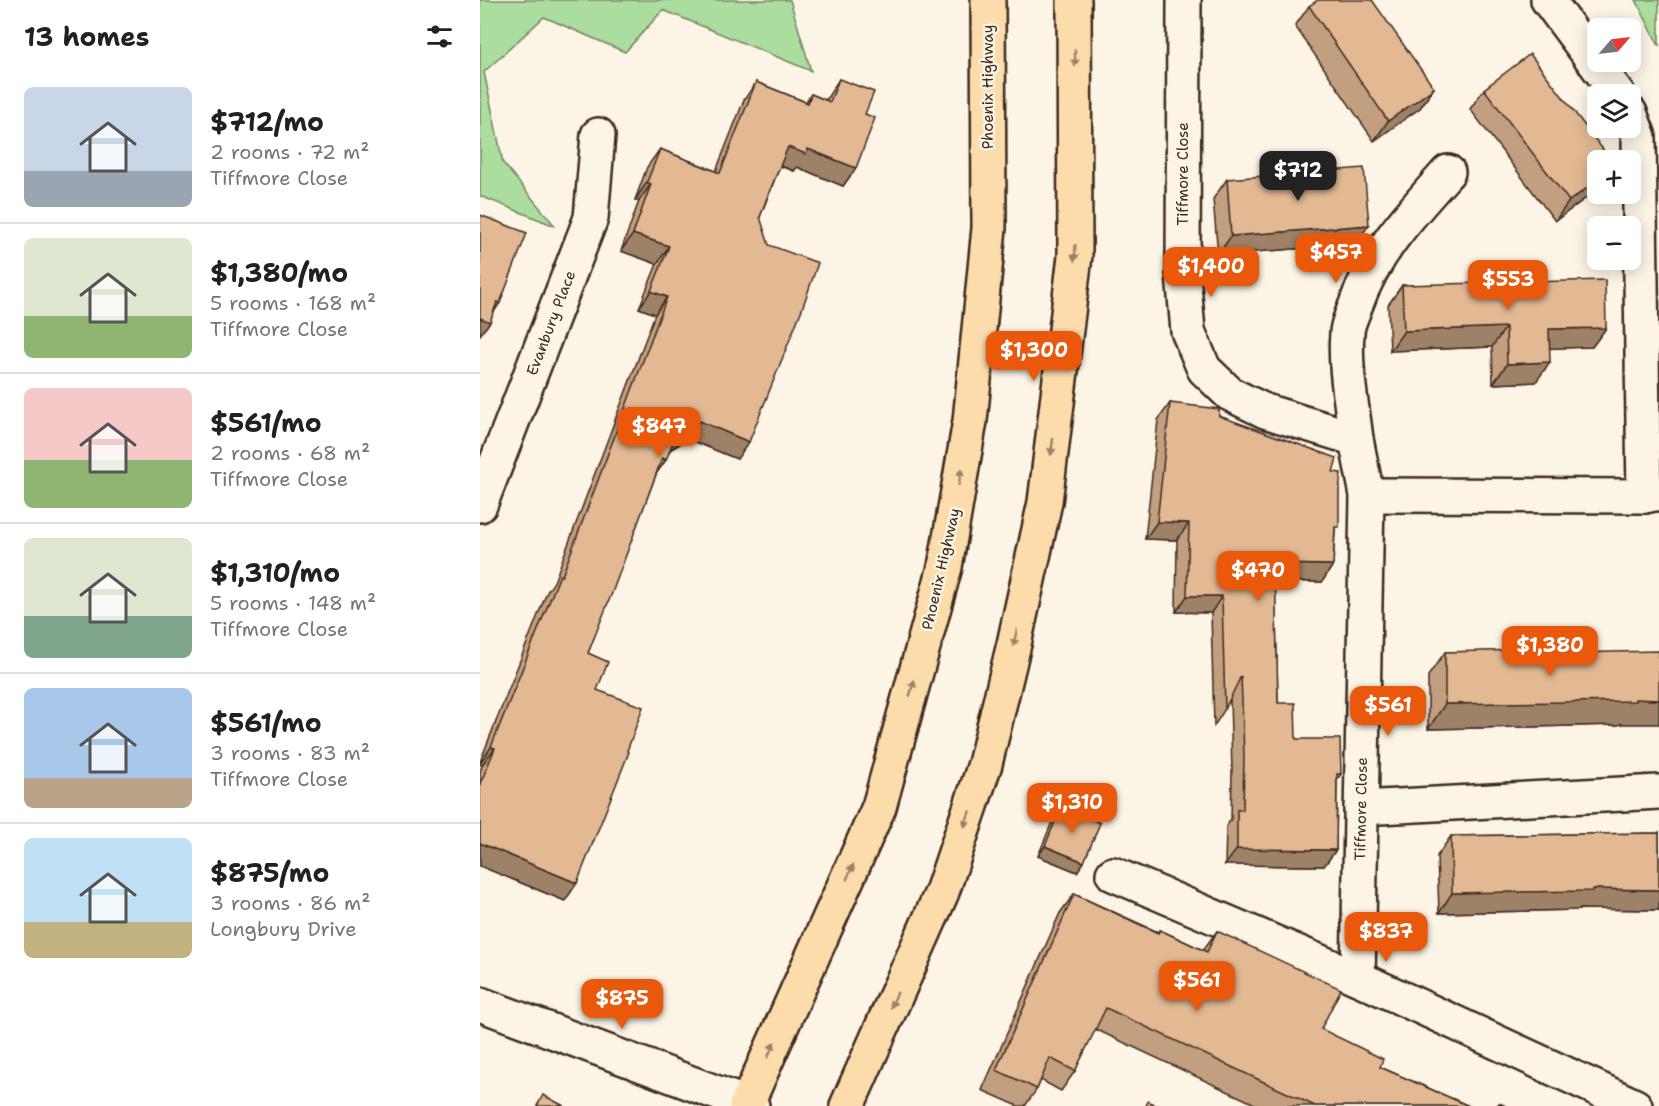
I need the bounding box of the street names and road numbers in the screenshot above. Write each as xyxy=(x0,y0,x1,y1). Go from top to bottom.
street label: Phoenix Highway xyxy=(978,25,998,149)
street label: Tiffmore Close xyxy=(1173,122,1193,226)
street label: Evanbury Place xyxy=(522,268,580,378)
street label: Phoenix Highway xyxy=(917,506,965,632)
street label: Tiffmore Close xyxy=(1350,757,1372,861)

